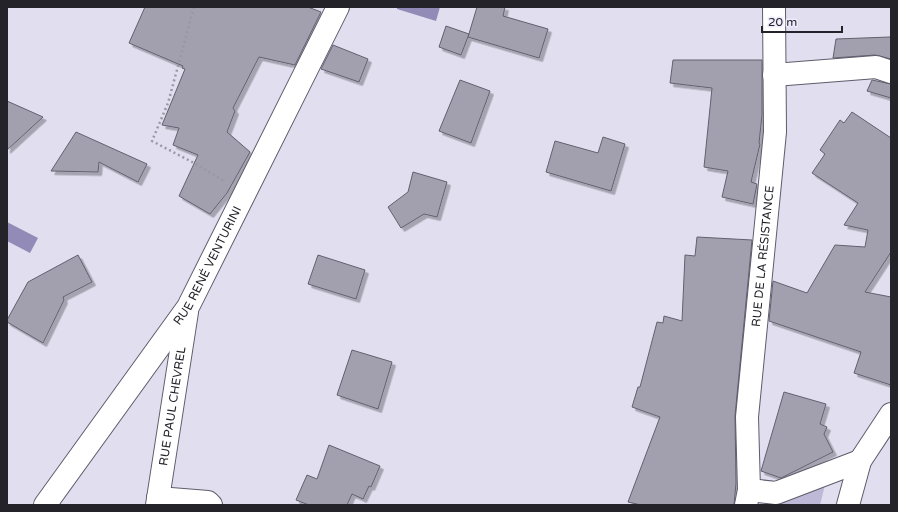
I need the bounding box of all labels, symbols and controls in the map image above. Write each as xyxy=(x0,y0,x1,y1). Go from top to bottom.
scale bar xyxy=(762,8,842,34)
text: 20 m xyxy=(768,15,797,29)
street label: RUE DE LA RÉSISTANCE xyxy=(749,184,777,328)
street label: RUE RENÉ VENTURINI xyxy=(170,204,244,328)
street label: RUE PAUL CHEVREL xyxy=(156,346,189,467)

